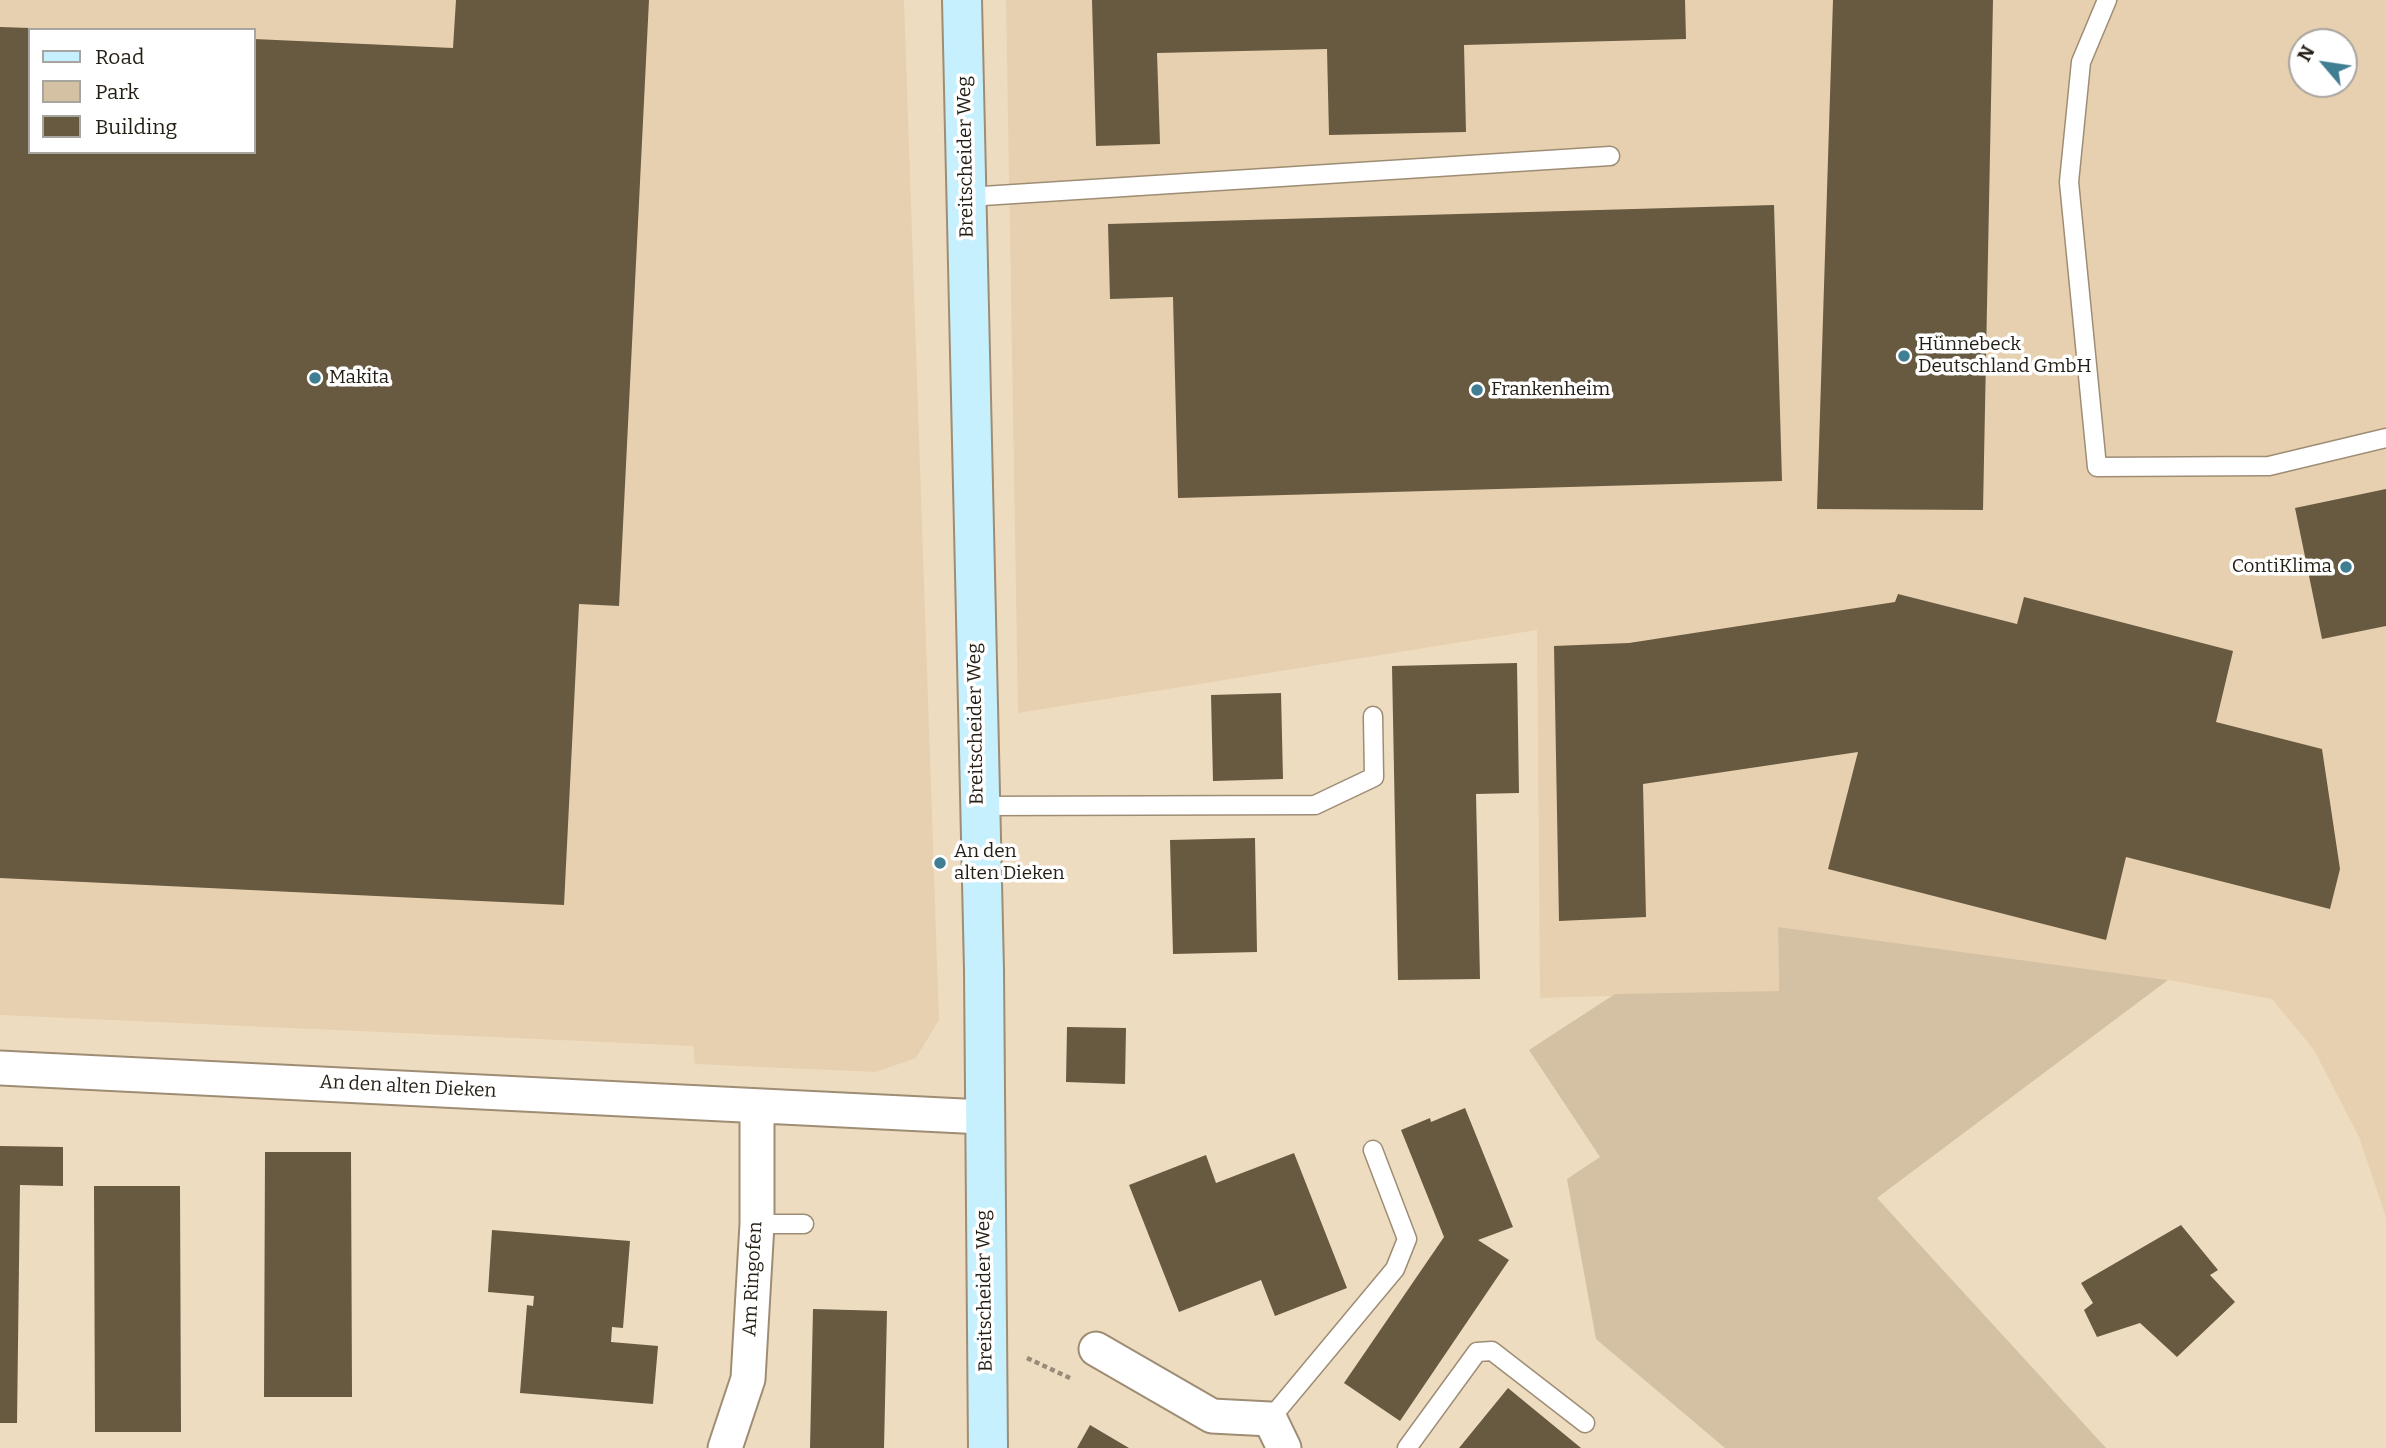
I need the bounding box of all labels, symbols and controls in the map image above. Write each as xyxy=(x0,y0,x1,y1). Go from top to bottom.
legend xyxy=(28,28,256,154)
north arrow xyxy=(2288,28,2358,98)
text: N xyxy=(2292,42,2320,66)
text: Road xyxy=(95,44,144,70)
street label: Breitscheider Weg xyxy=(953,76,979,238)
text: Park xyxy=(95,79,139,105)
text: Building xyxy=(95,114,177,140)
place label: Hünnebeck Deutschland GmbH xyxy=(1918,334,2092,378)
marker: Hünnebeck Deutschland GmbH xyxy=(1896,348,1912,364)
place label: Makita xyxy=(329,367,389,389)
marker: Makita xyxy=(307,370,323,386)
place label: Frankenheim xyxy=(1491,379,1610,401)
marker: Frankenheim xyxy=(1469,382,1485,398)
place label: ContiKlima xyxy=(2232,556,2332,578)
marker: ContiKlima xyxy=(2338,559,2354,575)
street label: Breitscheider Weg xyxy=(963,643,989,805)
place label: An den alten Dieken xyxy=(954,841,1065,885)
marker: An den alten Dieken xyxy=(932,855,948,871)
street label: An den alten Dieken xyxy=(319,1071,497,1103)
street label: Breitscheider Weg xyxy=(972,1210,998,1372)
street label: Am Ringofen xyxy=(739,1221,767,1337)

